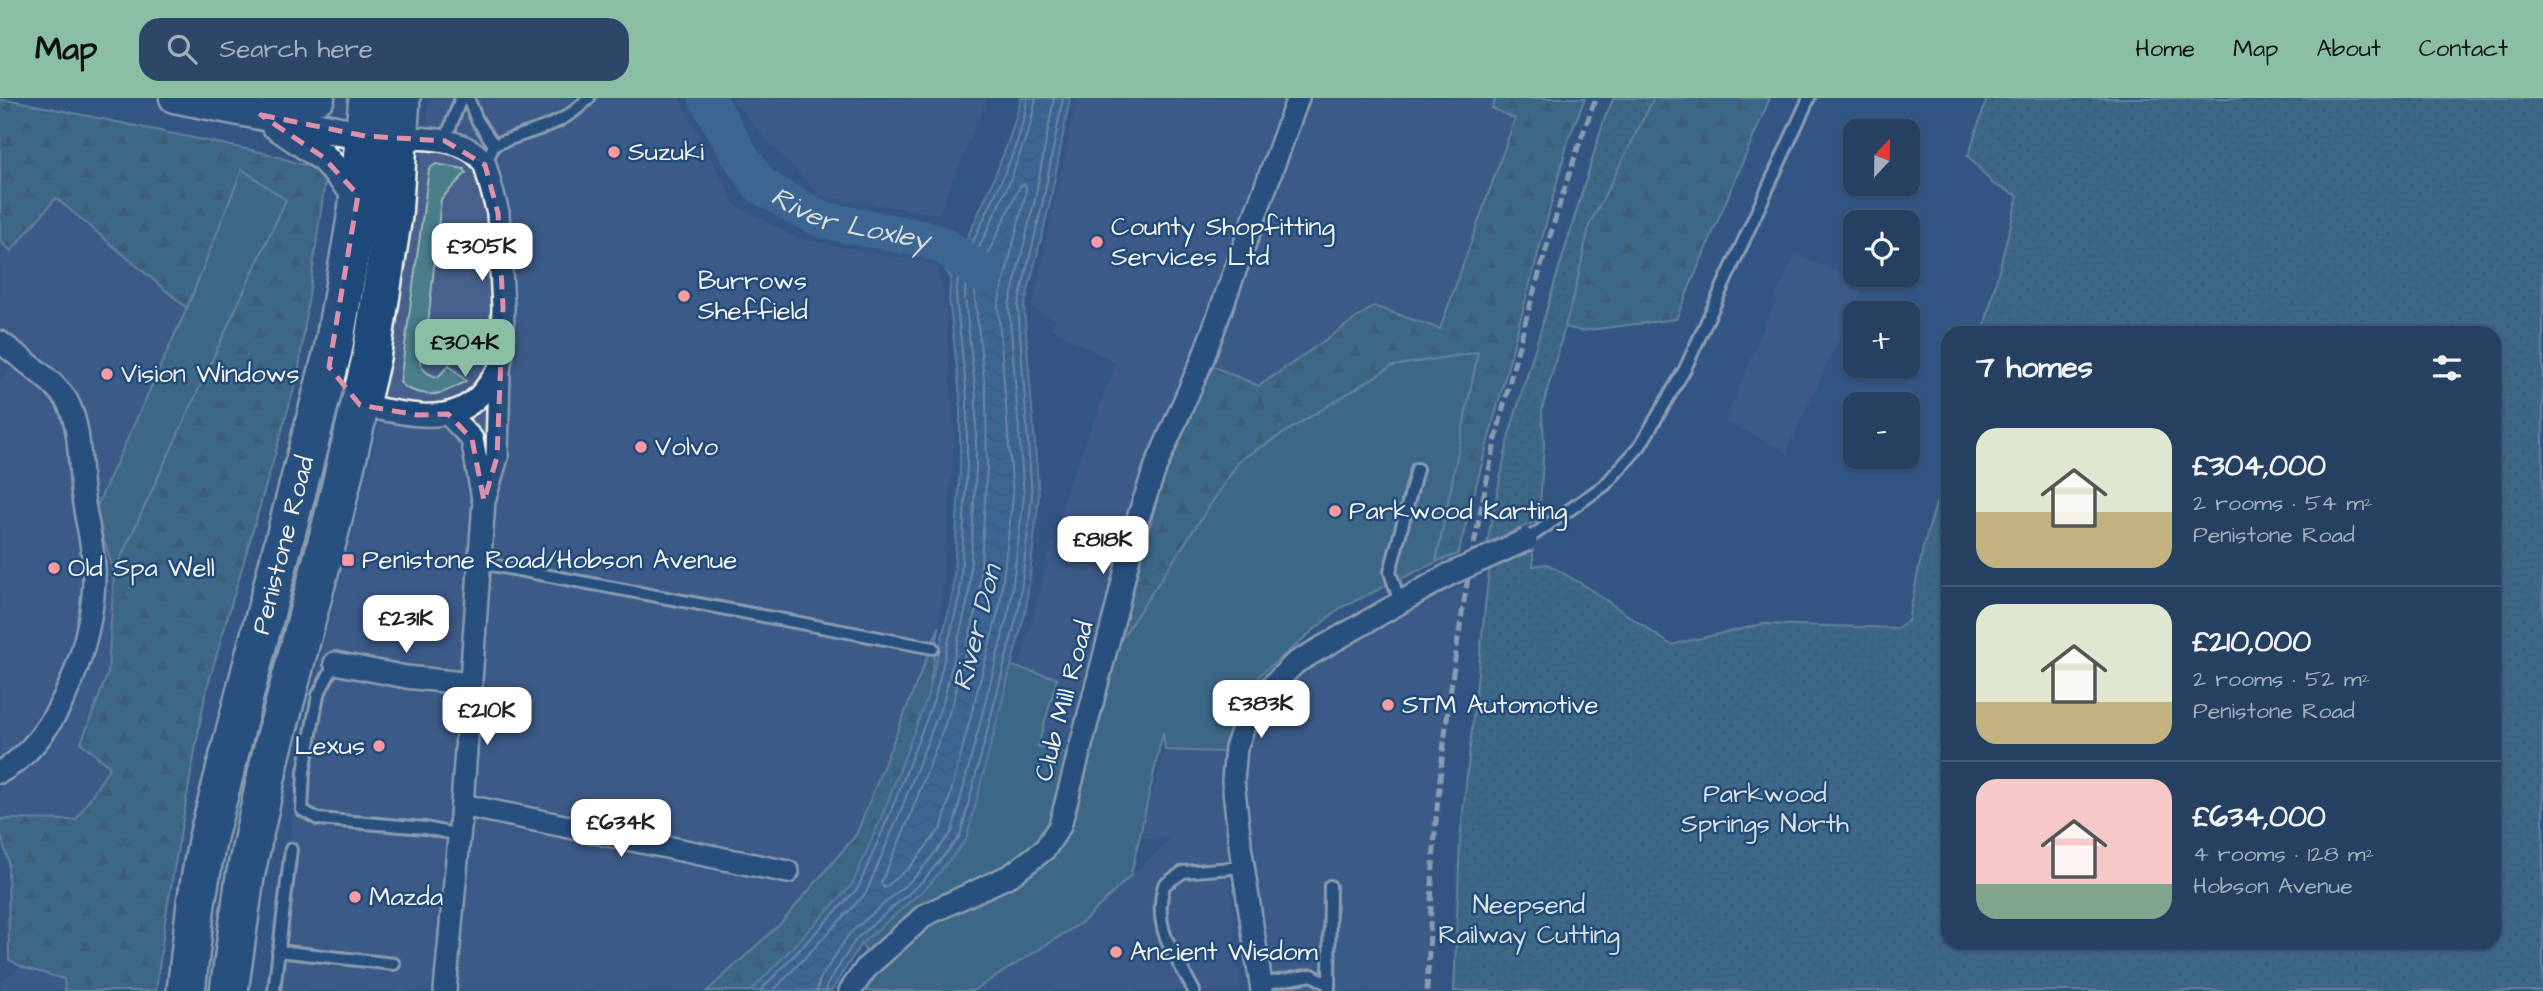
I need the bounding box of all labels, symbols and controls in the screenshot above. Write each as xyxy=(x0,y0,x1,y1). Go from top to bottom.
search box xyxy=(139,18,629,81)
text: Map xyxy=(35,26,97,72)
icon: search xyxy=(163,30,201,68)
text: Search here xyxy=(219,31,373,67)
text: Home xyxy=(2135,32,2195,66)
text: Map xyxy=(2233,32,2278,66)
text: About xyxy=(2316,32,2381,66)
text: Contact xyxy=(2419,32,2508,66)
north arrow xyxy=(1843,119,1920,196)
map controls xyxy=(1843,119,1920,469)
place label: Suzuki xyxy=(628,134,704,170)
marker: Suzuki xyxy=(606,144,622,160)
water label: River Loxley xyxy=(764,177,935,261)
place label: County Shopfitting Services Ltd xyxy=(1111,209,1335,275)
button: locate xyxy=(1843,210,1920,287)
pin: £305K xyxy=(433,223,531,283)
text: £305K xyxy=(448,230,516,262)
marker: County Shopfitting Services Ltd xyxy=(1089,234,1105,250)
place label: Burrows Sheffield xyxy=(698,263,808,329)
marker: Burrows Sheffield xyxy=(676,288,692,304)
button: + xyxy=(1843,301,1920,378)
pin: £304K xyxy=(416,320,514,379)
text: £304K xyxy=(431,326,499,358)
text: 7 homes xyxy=(1976,347,2093,389)
icon: filters xyxy=(2428,349,2466,387)
place label: Vision Windows xyxy=(121,356,300,392)
marker: Vision Windows xyxy=(99,366,115,382)
button: − xyxy=(1843,392,1920,469)
place label: Volvo xyxy=(655,429,718,465)
marker: Volvo xyxy=(633,439,649,455)
text: £304,000 xyxy=(2193,445,2326,487)
street label: Penistone Road xyxy=(243,452,323,638)
icon: home xyxy=(2032,456,2116,540)
text: 2 rooms · 54 m² xyxy=(2193,487,2373,519)
place label: Parkwood Karting xyxy=(1349,493,1567,531)
marker: Parkwood Karting xyxy=(1327,503,1343,519)
pin: £818K xyxy=(1054,517,1152,576)
text: Penistone Road xyxy=(2193,519,2355,551)
text: £818K xyxy=(1073,523,1133,555)
place label: Penistone Road/Hobson Avenue xyxy=(362,542,737,578)
place label: Old Spa Well xyxy=(68,550,215,586)
marker: Penistone Road/Hobson Avenue xyxy=(340,552,356,568)
water label: River Don xyxy=(943,559,1012,695)
marker: Old Spa Well xyxy=(46,560,62,576)
pin: £231K xyxy=(357,596,455,655)
text: £231K xyxy=(379,602,433,634)
street label: Club Mill Road xyxy=(1025,617,1103,785)
text: £210,000 xyxy=(2193,621,2311,663)
icon: home xyxy=(2032,632,2116,716)
text: 2 rooms · 52 m² xyxy=(2193,663,2370,695)
pin: £383K xyxy=(1212,680,1310,740)
text: £383K xyxy=(1229,687,1293,719)
place label: STM Automotive xyxy=(1402,687,1599,723)
pin: £210K xyxy=(438,688,536,747)
text: £210K xyxy=(459,694,515,726)
text: Penistone Road xyxy=(2193,695,2355,727)
marker: STM Automotive xyxy=(1380,697,1396,713)
place label: Lexus xyxy=(294,728,365,764)
marker: Lexus xyxy=(371,738,387,754)
park label: Parkwood Springs North xyxy=(1681,776,1849,844)
text: £634,000 xyxy=(2193,796,2326,838)
pin: £634K xyxy=(572,800,670,859)
text: £634K xyxy=(587,806,655,838)
icon: home xyxy=(2032,807,2116,891)
text: 4 rooms · 128 m² xyxy=(2193,838,2374,870)
text: Hobson Avenue xyxy=(2193,870,2353,902)
place label: Mazda xyxy=(369,879,443,915)
park label: Neepsend Railway Cutting xyxy=(1438,887,1620,955)
marker: Mazda xyxy=(347,889,363,905)
place label: Ancient Wisdom xyxy=(1130,934,1318,970)
marker: Ancient Wisdom xyxy=(1108,944,1124,960)

